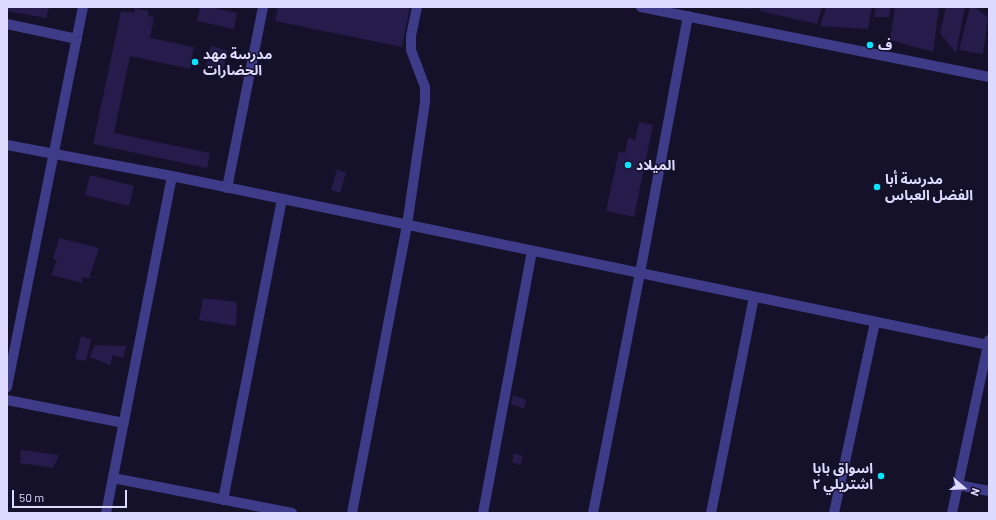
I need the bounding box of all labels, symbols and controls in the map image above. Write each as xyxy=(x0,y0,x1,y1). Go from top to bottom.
place label: ف xyxy=(878,37,892,53)
marker: ف xyxy=(865,40,875,50)
place label: مدرسة مهد الحضارات xyxy=(203,46,272,78)
marker: مدرسة مهد الحضارات xyxy=(190,57,200,67)
place label: الميلاد xyxy=(636,157,675,173)
marker: الميلاد xyxy=(623,160,633,170)
place label: مدرسة أبا الفضل العباس xyxy=(885,171,973,204)
marker: مدرسة أبا الفضل العباس xyxy=(872,182,882,192)
place label: اسواق بابا اشتريلي ٢ xyxy=(812,460,873,492)
north arrow xyxy=(944,468,984,508)
marker: اسواق بابا اشتريلي ٢ xyxy=(876,471,886,481)
scale bar xyxy=(14,482,129,508)
text: N xyxy=(968,486,983,498)
text: 50 m xyxy=(19,490,44,504)

